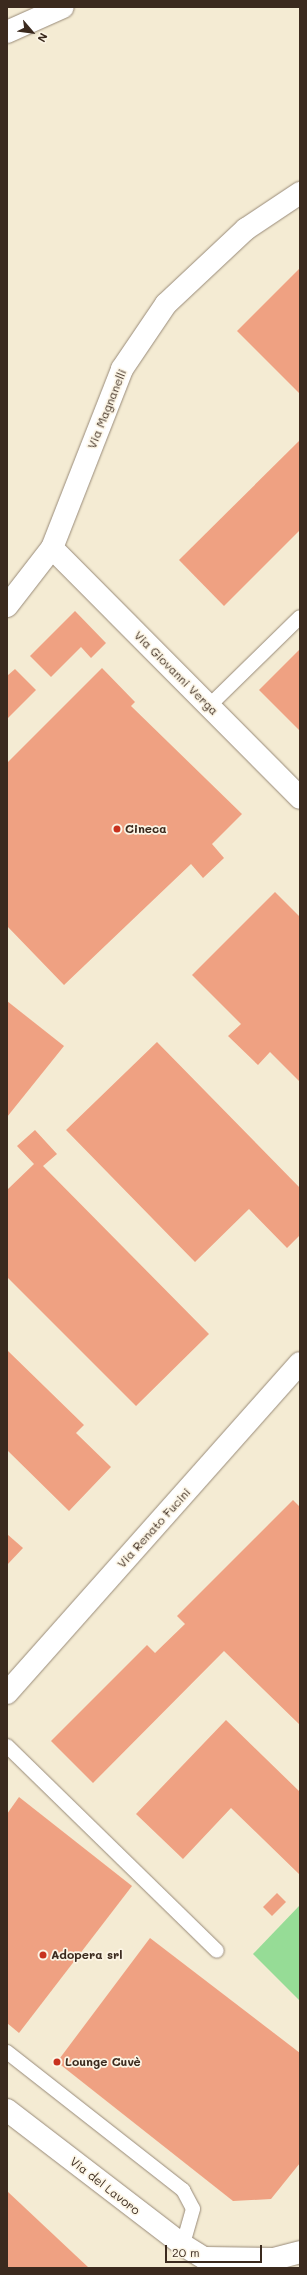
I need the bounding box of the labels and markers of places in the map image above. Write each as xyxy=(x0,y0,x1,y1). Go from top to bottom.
place label: Cineca xyxy=(125,822,167,836)
marker: Cineca xyxy=(112,824,122,834)
place label: Adopera srl xyxy=(51,1948,122,1962)
marker: Adopera srl xyxy=(38,1950,48,1960)
place label: Lounge Cuvè xyxy=(65,2055,141,2069)
marker: Lounge Cuvè xyxy=(52,2057,62,2067)

